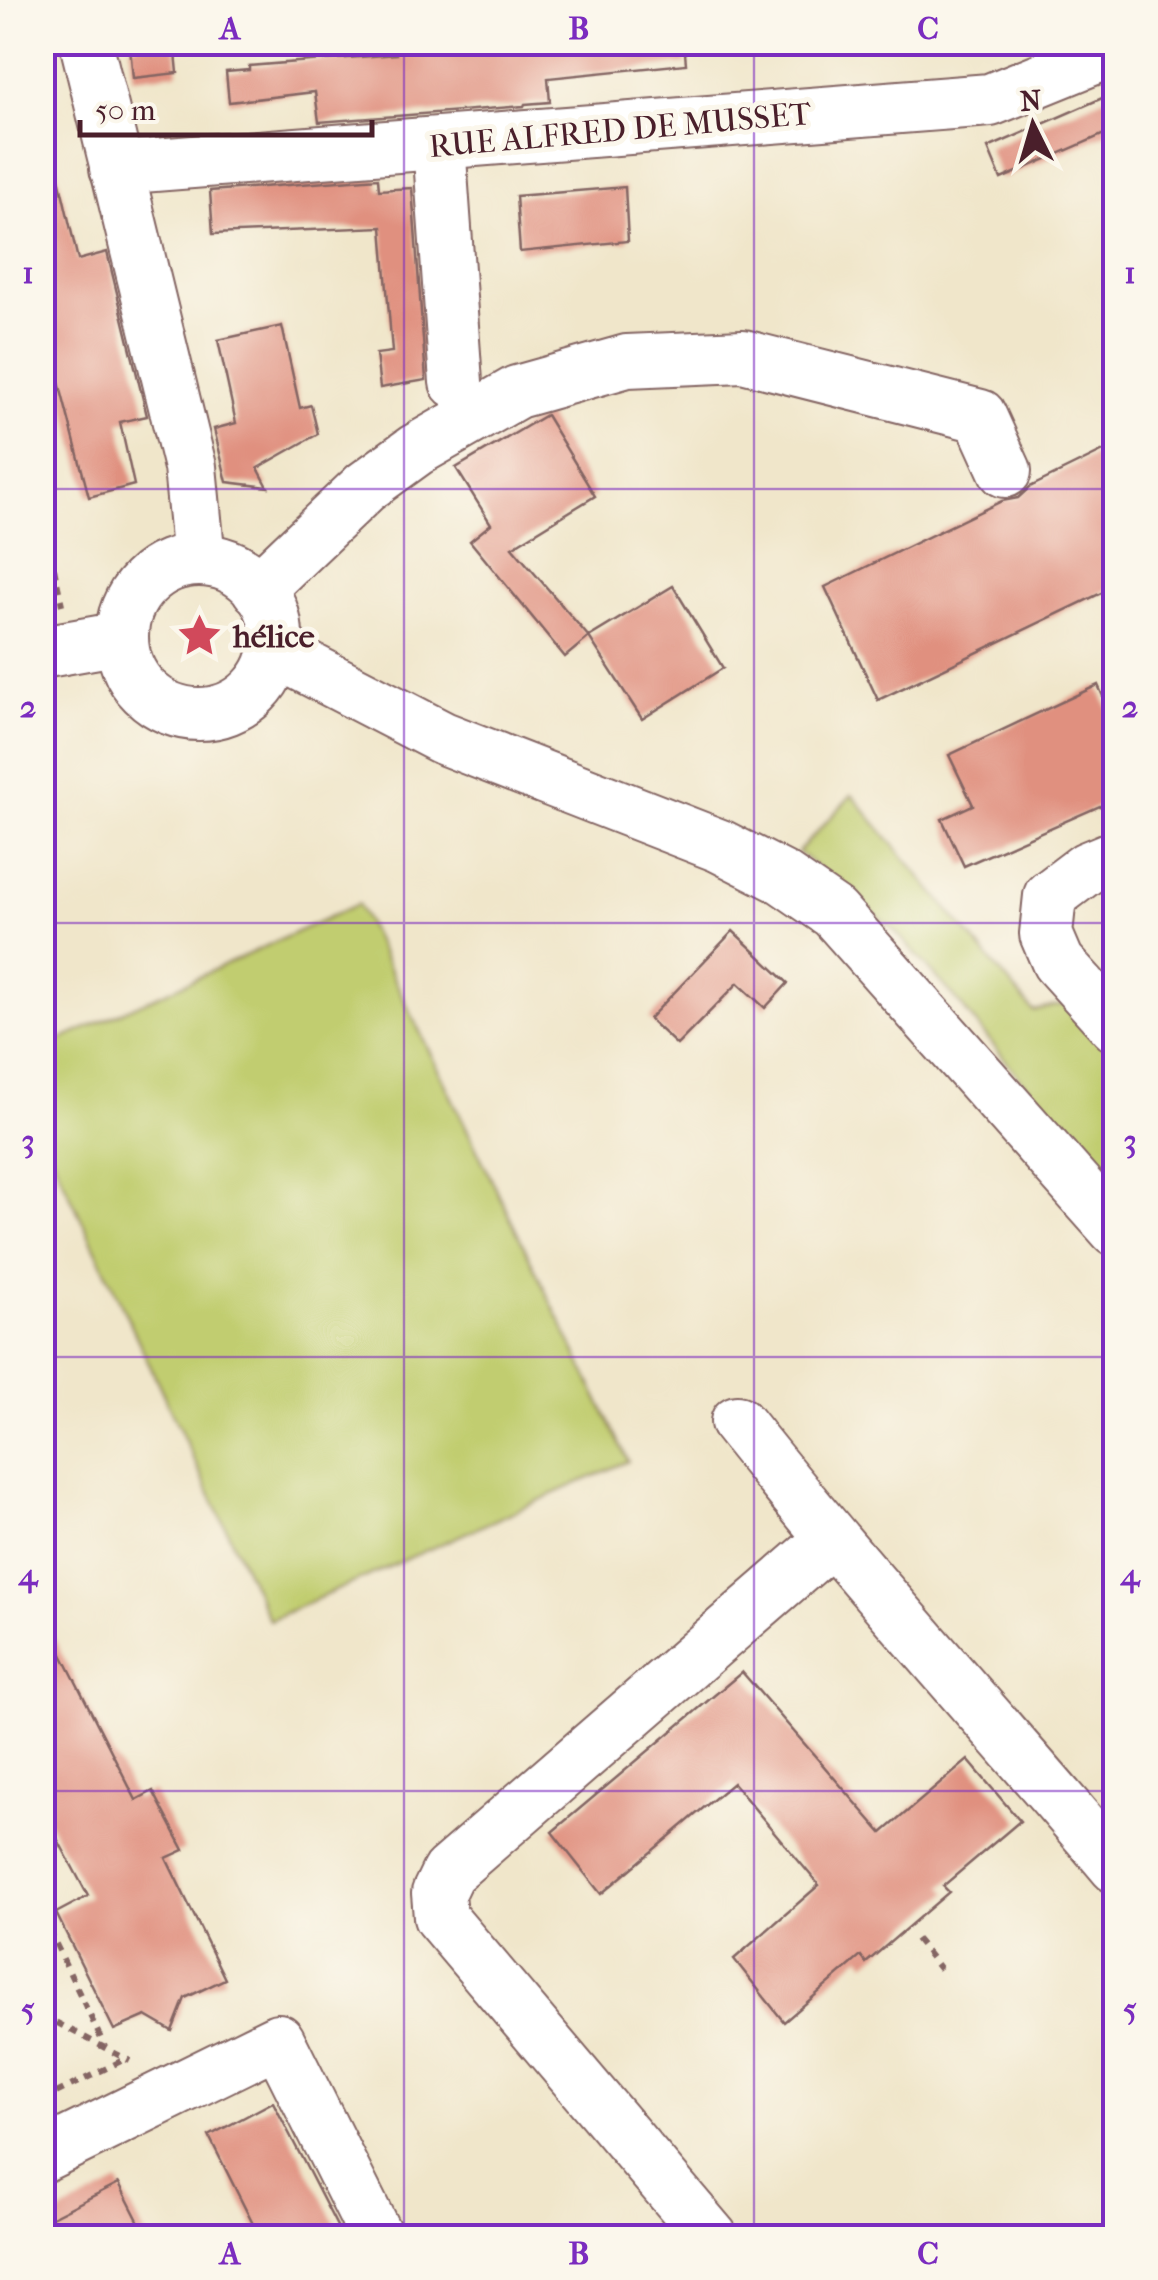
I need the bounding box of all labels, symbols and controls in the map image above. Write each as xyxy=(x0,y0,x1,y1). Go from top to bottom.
text: A xyxy=(218,10,242,47)
text: B xyxy=(569,10,589,47)
text: C xyxy=(917,10,939,47)
scale bar xyxy=(80,75,372,137)
north arrow xyxy=(983,75,1083,175)
text: N xyxy=(1019,83,1044,118)
text: 50 m xyxy=(95,93,156,128)
street label: RUE ALFRED DE MUSSET xyxy=(428,95,813,165)
text: 1 xyxy=(22,254,34,291)
text: 1 xyxy=(1124,254,1136,291)
place icon: hélice xyxy=(176,612,224,660)
place label: hélice xyxy=(232,618,315,655)
text: 2 xyxy=(20,688,36,725)
text: 2 xyxy=(1122,688,1138,725)
text: 3 xyxy=(21,1122,35,1159)
text: 3 xyxy=(1123,1122,1137,1159)
text: 4 xyxy=(18,1556,40,1594)
text: 4 xyxy=(1120,1556,1142,1594)
text: 5 xyxy=(21,1990,35,2027)
text: 5 xyxy=(1123,1990,1137,2027)
text: A xyxy=(218,2235,242,2272)
text: B xyxy=(569,2235,589,2272)
text: C xyxy=(917,2235,939,2272)

